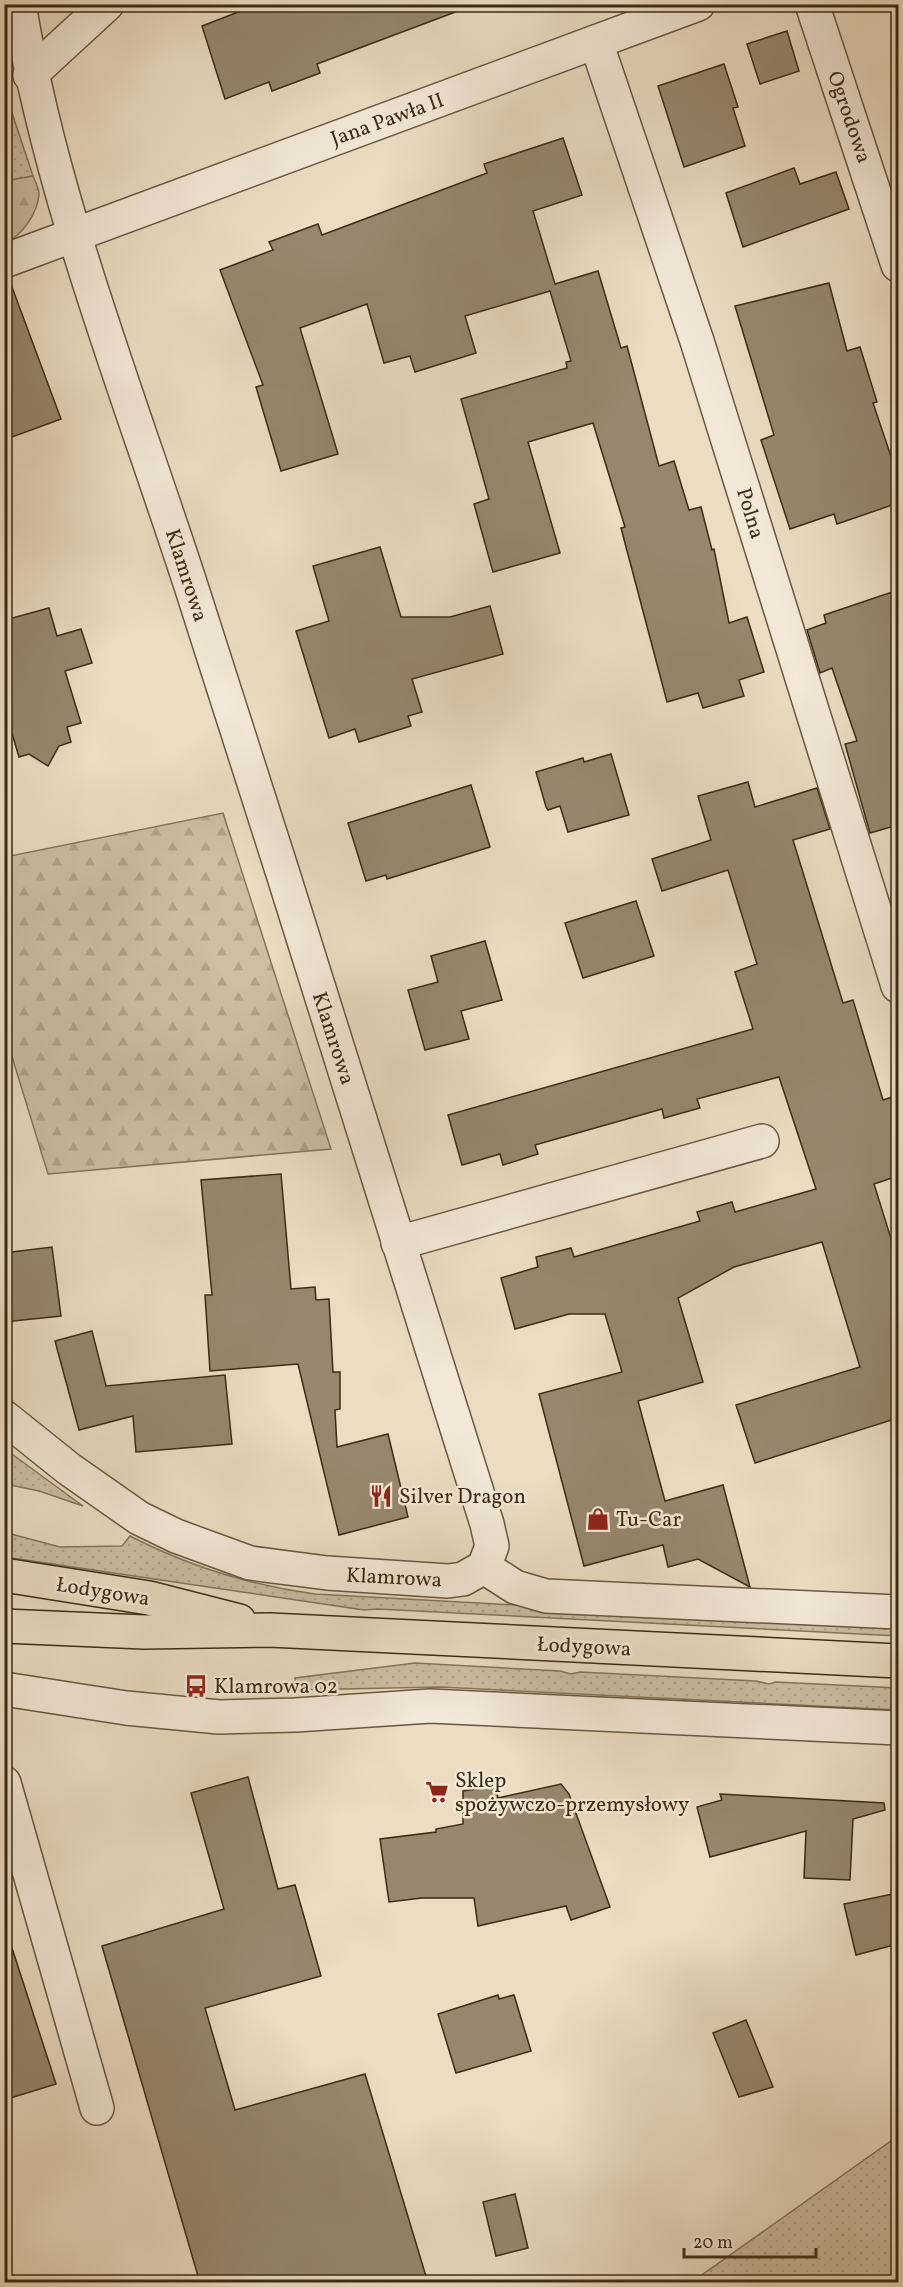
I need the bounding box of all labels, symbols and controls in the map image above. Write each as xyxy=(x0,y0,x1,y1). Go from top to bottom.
street label: Ogrodowa xyxy=(819,68,878,167)
street label: Jana Pawła II xyxy=(327,86,448,154)
street label: Polna xyxy=(728,484,771,543)
street label: Klamrowa xyxy=(157,525,214,626)
street label: Klamrowa xyxy=(304,988,361,1089)
restaurant icon: Silver Dragon xyxy=(368,1483,394,1509)
place label: Silver Dragon xyxy=(399,1483,526,1512)
shop icon: Tu-Car xyxy=(585,1506,611,1532)
place label: Tu-Car xyxy=(616,1506,681,1535)
street label: Klamrowa xyxy=(345,1562,443,1595)
street label: Łodygowa xyxy=(54,1571,152,1614)
street label: Łodygowa xyxy=(536,1631,632,1664)
bus stop icon: Klamrowa 02 xyxy=(183,1673,209,1699)
place label: Klamrowa 02 xyxy=(214,1673,338,1702)
place label: Sklep spożywczo-przemysłowy xyxy=(455,1767,690,1820)
supermarket icon: Sklep spożywczo-przemysłowy xyxy=(424,1779,450,1805)
scale bar xyxy=(684,2221,816,2259)
text: 20 m xyxy=(693,2231,733,2256)

